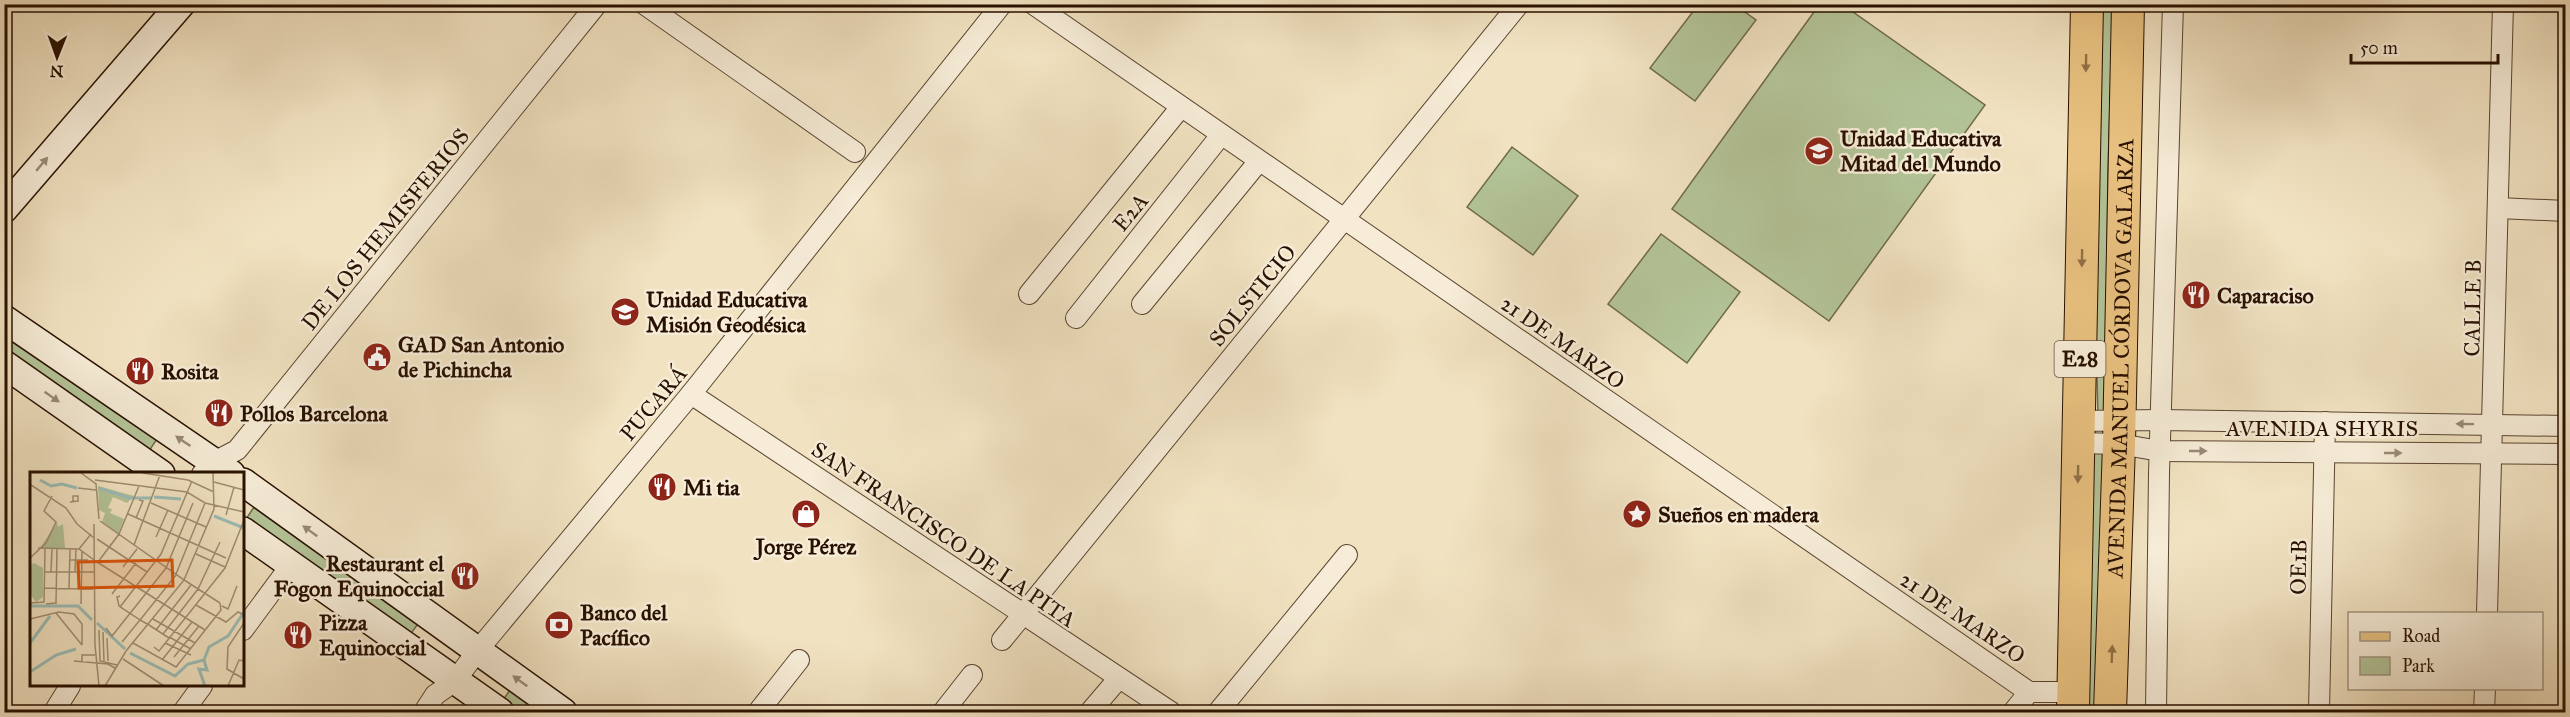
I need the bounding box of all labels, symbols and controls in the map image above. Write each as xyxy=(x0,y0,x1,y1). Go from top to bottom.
north arrow xyxy=(27,27,87,87)
scale bar xyxy=(2351,27,2498,65)
text: 50 m xyxy=(2360,37,2398,59)
one-way arrow xyxy=(2081,53,2091,72)
text: N xyxy=(49,62,64,81)
street label: DE LOS HEMISFERIOS xyxy=(296,123,475,336)
place label: Unidad Educativa Mitad del Mundo xyxy=(1840,125,2002,177)
school or university icon: Unidad Educativa Mitad del Mundo xyxy=(1803,135,1835,167)
street label: AVENIDA MANUEL CÓRDOVA GALARZA xyxy=(2101,138,2139,580)
one-way arrow xyxy=(36,156,49,172)
street label: E2A xyxy=(1107,188,1154,237)
street label: SOLSTICIO xyxy=(1203,239,1302,352)
one-way arrow xyxy=(2077,248,2087,267)
street label: CALLE B xyxy=(2458,259,2487,357)
restaurant icon: Caparaciso xyxy=(2180,279,2212,311)
place label: Caparaciso xyxy=(2217,282,2314,309)
place label: Unidad Educativa Misión Geodésica xyxy=(646,286,808,338)
street label: 21 DE MARZO xyxy=(1495,290,1630,395)
school or university icon: Unidad Educativa Misión Geodésica xyxy=(609,296,641,328)
place label: GAD San Antonio de Pichincha xyxy=(398,331,564,383)
public building icon: GAD San Antonio de Pichincha xyxy=(361,341,393,373)
road number: E28 xyxy=(2054,341,2106,377)
restaurant icon: Rosita xyxy=(124,355,156,387)
place label: Rosita xyxy=(161,358,219,385)
street label: PUCARÁ xyxy=(614,360,693,446)
one-way arrow xyxy=(44,391,60,403)
restaurant icon: Pollos Barcelona xyxy=(203,397,235,429)
place label: Pollos Barcelona xyxy=(240,400,388,427)
street label: AVENIDA SHYRIS xyxy=(2225,415,2418,442)
one-way arrow xyxy=(2456,419,2475,428)
one-way arrow xyxy=(175,436,191,447)
street label: SAN FRANCISCO DE LA PITA xyxy=(806,436,1081,633)
one-way arrow xyxy=(2188,446,2207,456)
one-way arrow xyxy=(2383,448,2402,458)
one-way arrow xyxy=(2073,464,2083,483)
restaurant icon: Mi tia xyxy=(646,471,678,503)
inset map xyxy=(30,472,244,687)
place label: Mi tia xyxy=(683,474,740,501)
shop icon: Jorge Pérez xyxy=(790,498,822,530)
place icon: Sueños en madera xyxy=(1621,498,1653,530)
place label: Sueños en madera xyxy=(1658,501,1819,528)
one-way arrow xyxy=(303,525,318,537)
place label: Jorge Pérez xyxy=(753,533,857,561)
street label: OE1B xyxy=(2285,539,2312,595)
place label: Restaurant el Fogon Equinoccial xyxy=(274,550,445,602)
restaurant icon: Restaurant el Fogon Equinoccial xyxy=(449,560,481,592)
street label: 21 DE MARZO xyxy=(1895,566,2031,669)
place label: Banco del Pacífico xyxy=(580,599,668,651)
place label: Pizza Equinoccial xyxy=(319,609,427,661)
bank icon: Banco del Pacífico xyxy=(543,609,575,641)
legend xyxy=(2348,612,2543,690)
restaurant icon: Pizza Equinoccial xyxy=(282,619,314,651)
text: Road xyxy=(2402,625,2440,647)
one-way arrow xyxy=(2107,645,2116,664)
text: Park xyxy=(2402,655,2435,677)
one-way arrow xyxy=(513,676,528,688)

